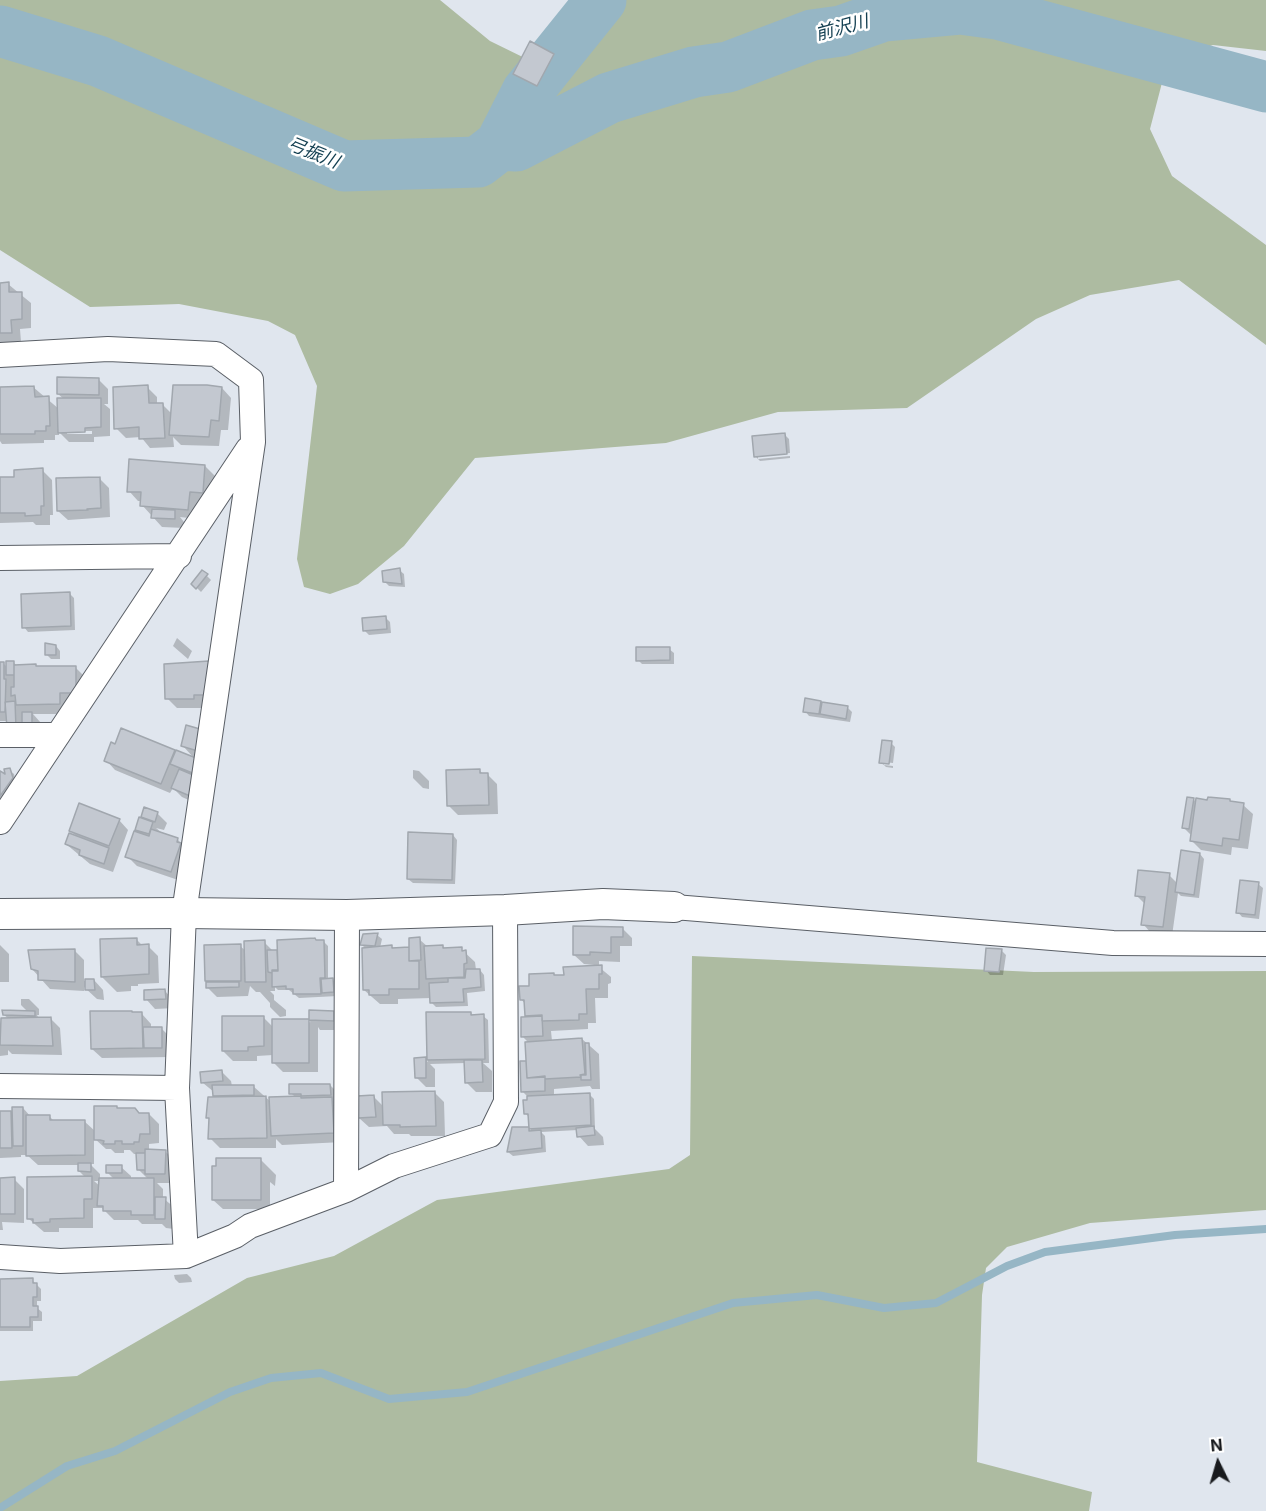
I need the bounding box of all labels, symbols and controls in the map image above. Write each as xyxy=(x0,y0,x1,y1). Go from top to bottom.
water label: 前沢川 xyxy=(813,11,871,45)
water label: 弓振川 xyxy=(284,133,342,173)
north arrow xyxy=(1188,1433,1248,1493)
text: N xyxy=(1209,1435,1223,1456)

